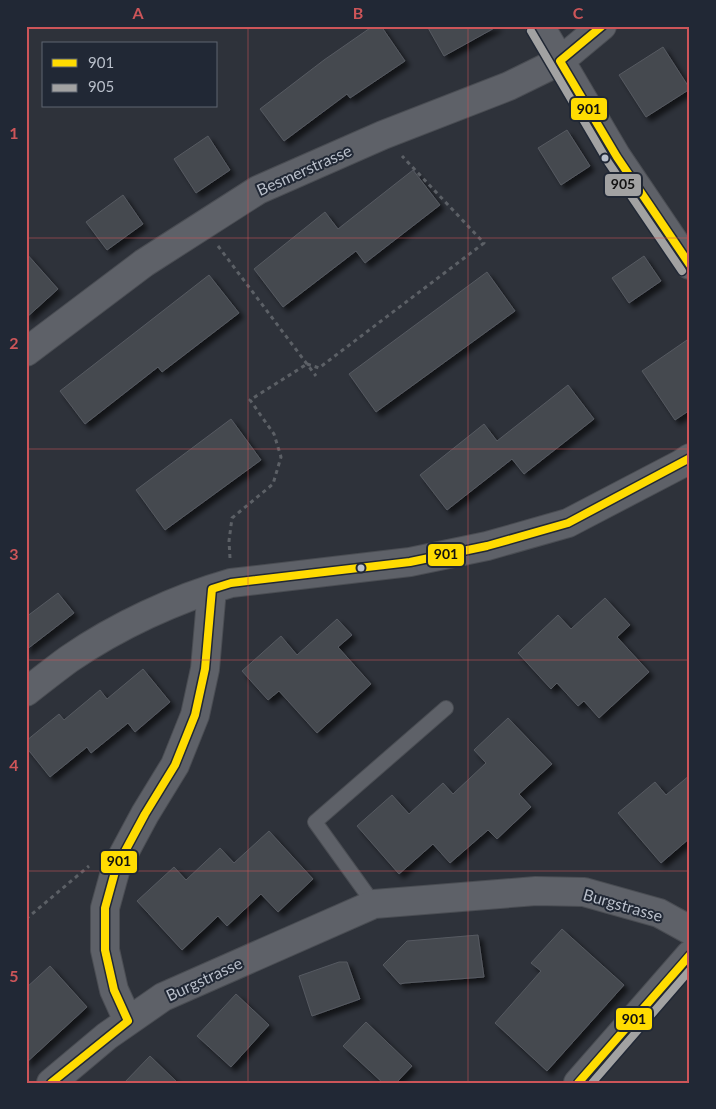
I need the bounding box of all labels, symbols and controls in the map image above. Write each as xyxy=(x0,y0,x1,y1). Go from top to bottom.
text: A xyxy=(131,3,144,22)
text: B xyxy=(353,3,363,22)
text: C xyxy=(573,3,584,22)
legend xyxy=(42,42,218,108)
text: 901 xyxy=(88,53,114,71)
text: 905 xyxy=(88,77,114,95)
line badge: 901 xyxy=(570,97,608,121)
text: 901 xyxy=(577,100,601,117)
text: 1 xyxy=(9,123,19,142)
street label: Besmerstrasse xyxy=(254,140,354,199)
unlabelled marker xyxy=(600,153,610,163)
line badge: 905 xyxy=(604,173,642,197)
text: 905 xyxy=(611,175,635,192)
text: 2 xyxy=(9,333,19,352)
line badge: 901 xyxy=(427,543,465,567)
text: 3 xyxy=(9,544,19,563)
text: 901 xyxy=(434,545,458,562)
unlabelled marker xyxy=(356,563,366,573)
text: 4 xyxy=(9,755,19,774)
line badge: 901 xyxy=(100,850,138,874)
text: 901 xyxy=(107,852,131,869)
street label: Burgstrasse xyxy=(581,884,665,925)
street label: Burgstrasse xyxy=(163,953,245,1004)
text: 5 xyxy=(9,966,19,985)
line badge: 901 xyxy=(615,1007,653,1031)
text: 901 xyxy=(622,1010,646,1027)

